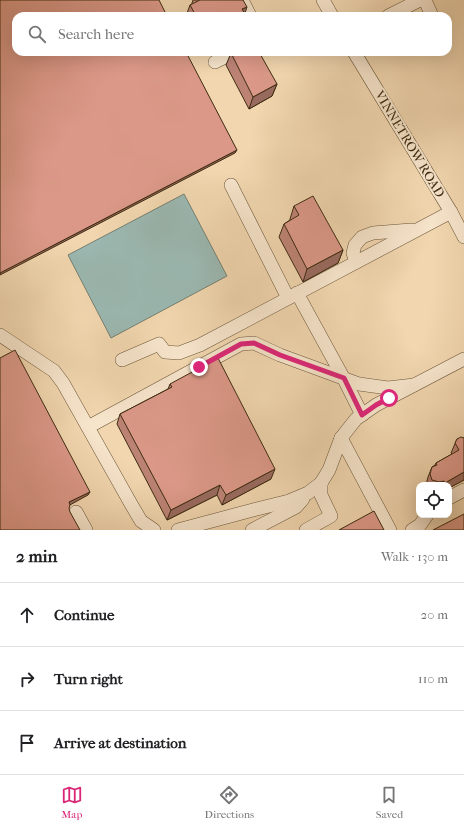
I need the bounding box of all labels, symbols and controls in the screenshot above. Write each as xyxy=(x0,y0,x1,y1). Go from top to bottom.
search box xyxy=(12,12,452,56)
icon: search xyxy=(26,23,48,45)
text: Search here xyxy=(58,25,134,43)
street label: VINNETROW ROAD xyxy=(372,87,448,200)
route end xyxy=(190,358,208,376)
route start xyxy=(380,389,398,407)
map controls xyxy=(416,482,452,518)
button: locate xyxy=(416,482,452,518)
text: 2 min xyxy=(16,546,57,566)
text: Walk · 130 m xyxy=(381,549,448,564)
icon: ahead xyxy=(16,604,38,626)
text: Continue xyxy=(54,606,114,624)
text: 20 m xyxy=(421,607,448,622)
icon: right xyxy=(16,668,38,690)
text: Turn right xyxy=(54,670,123,688)
text: 110 m xyxy=(418,671,448,686)
icon: arrive xyxy=(16,732,38,754)
text: Arrive at destination xyxy=(54,734,186,752)
tab: Map xyxy=(61,784,83,821)
tab: Directions xyxy=(205,784,254,821)
tab: Saved xyxy=(376,784,403,821)

